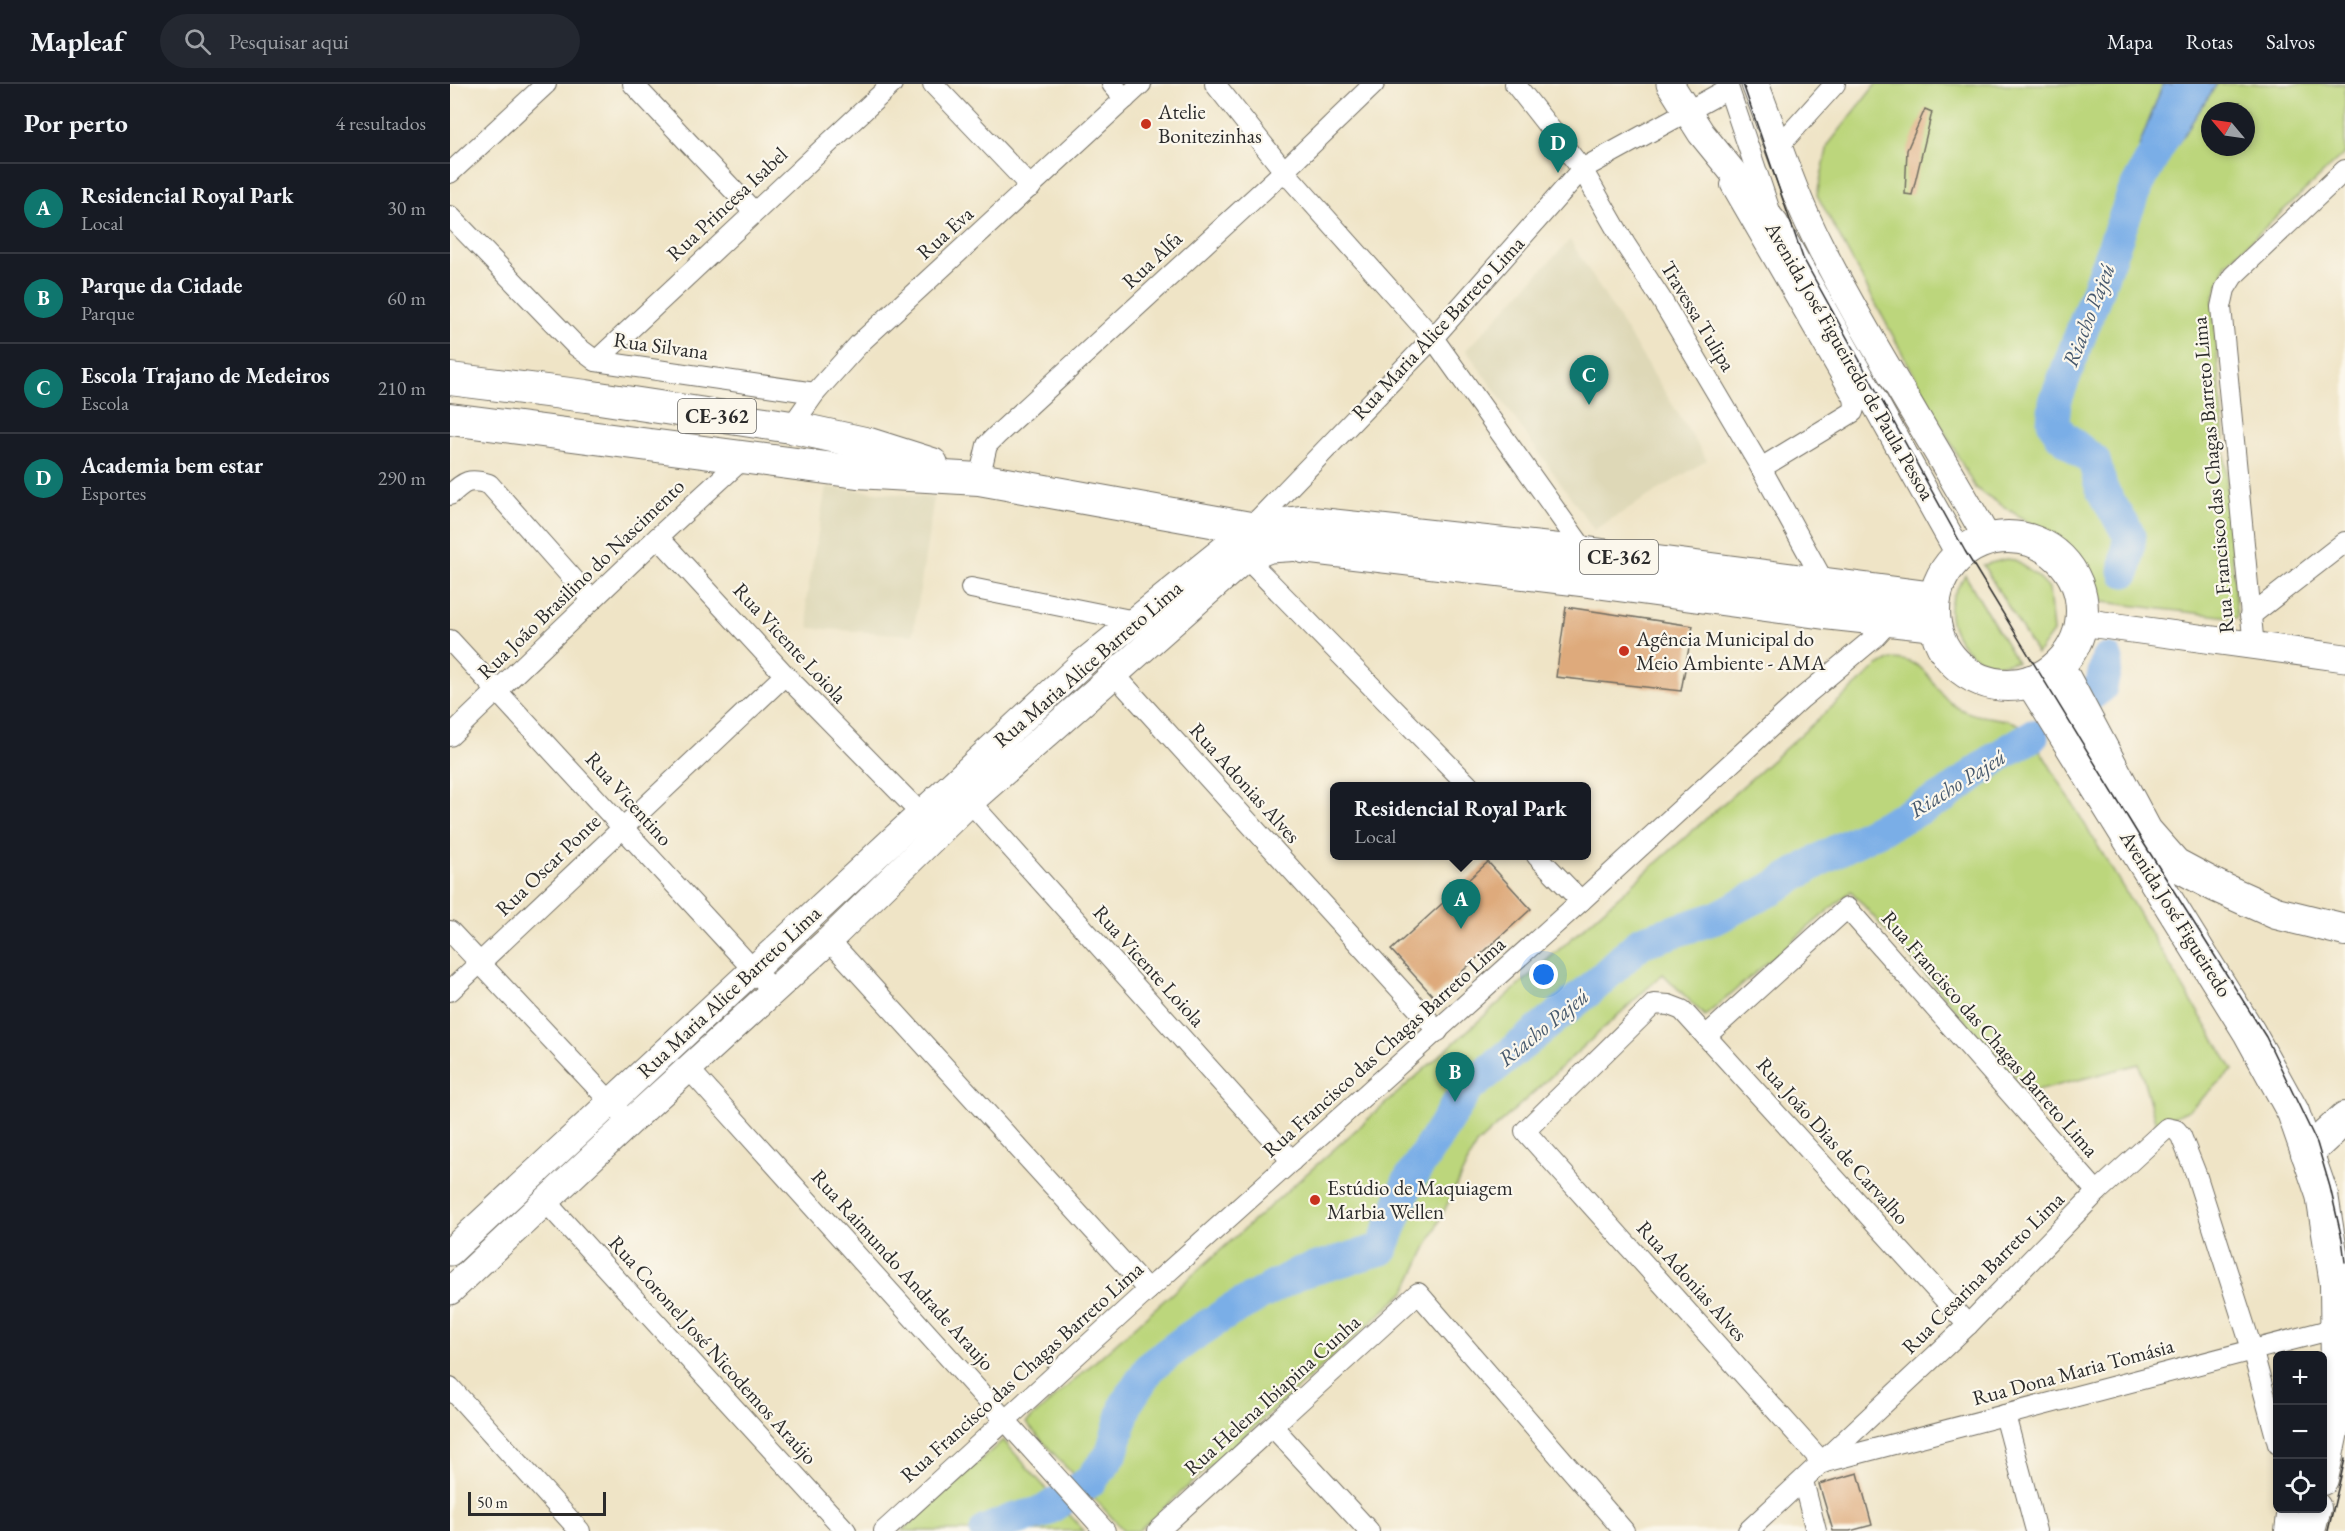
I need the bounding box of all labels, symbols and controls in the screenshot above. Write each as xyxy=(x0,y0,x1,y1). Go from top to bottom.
search box xyxy=(160,14,580,68)
text: Mapleaf xyxy=(30,23,124,59)
icon: search xyxy=(181,25,214,58)
text: Pesquisar aqui xyxy=(229,27,349,56)
text: Mapa xyxy=(2107,28,2153,55)
text: Rotas xyxy=(2186,28,2233,55)
text: Salvos xyxy=(2266,28,2315,55)
place label: Atelie Bonitezinhas xyxy=(1157,98,1262,149)
north arrow xyxy=(2201,102,2255,156)
text: Por perto xyxy=(24,106,128,140)
text: 4 resultados xyxy=(335,110,426,136)
marker: Atelie Bonitezinhas xyxy=(1139,117,1153,131)
pin: D xyxy=(1538,124,1578,173)
street label: Rua Princesa Isabel xyxy=(661,141,793,267)
text: Residencial Royal Park xyxy=(81,181,294,210)
text: A xyxy=(36,195,51,221)
text: 30 m xyxy=(387,195,426,221)
street label: Rua Eva xyxy=(911,200,979,265)
text: Local xyxy=(81,210,123,236)
street label: Avenida José Figueiredo de Paula Pessoa xyxy=(1759,216,1942,505)
street label: Rua Alfa xyxy=(1116,225,1188,294)
street label: Rua Maria Alice Barreto Lima xyxy=(1345,230,1530,425)
street label: Travessa Tulipa xyxy=(1655,256,1742,376)
water label: Riacho Pajeú xyxy=(2055,259,2121,371)
text: Parque da Cidade xyxy=(81,271,242,300)
text: B xyxy=(37,285,50,311)
text: 60 m xyxy=(387,285,426,311)
text: Parque xyxy=(81,300,134,326)
street label: Rua Francisco das Chagas Barreto Lima xyxy=(2185,315,2240,635)
street label: Rua Silvana xyxy=(612,326,711,366)
pin: C xyxy=(1570,356,1608,405)
text: Escola Trajano de Medeiros xyxy=(81,361,330,390)
text: C xyxy=(36,375,51,401)
text: 210 m xyxy=(378,375,426,401)
text: Escola xyxy=(81,390,129,416)
road number: CE-362 xyxy=(678,399,756,433)
text: Academia bem estar xyxy=(81,451,263,480)
text: D xyxy=(36,465,51,491)
text: 290 m xyxy=(378,465,426,491)
street label: Rua João Brasilino do Nascimento xyxy=(471,473,690,685)
text: Esportes xyxy=(81,480,146,506)
road number: CE-362 xyxy=(1580,540,1658,574)
street label: Rua Maria Alice Barreto Lima xyxy=(988,574,1188,753)
street label: Rua Vicente Loiola xyxy=(728,577,854,709)
place label: Agência Municipal do Meio Ambiente - AMA xyxy=(1635,625,1826,676)
marker: Agência Municipal do Meio Ambiente - AMA xyxy=(1617,644,1631,658)
street label: Rua Adonias Alves xyxy=(1184,717,1307,849)
water label: Riacho Pajeú xyxy=(1904,742,2011,824)
street label: Rua Vicentino xyxy=(580,746,679,852)
popup xyxy=(1330,782,1591,860)
text: Residencial Royal Park xyxy=(1354,794,1567,823)
street label: Rua Oscar Ponte xyxy=(489,808,606,922)
text: Local xyxy=(1354,823,1396,849)
street label: Avenida José Figueiredo xyxy=(2114,825,2239,1002)
pin: A xyxy=(1442,880,1480,929)
street label: Rua Maria Alice Barreto Lima xyxy=(631,899,827,1084)
street label: Rua Vicente Loiola xyxy=(1087,899,1212,1033)
street label: Rua Francisco das Chagas Barreto Lima xyxy=(1876,905,2105,1163)
street label: Rua Francisco das Chagas Barreto Lima xyxy=(1257,931,1511,1163)
your location xyxy=(1529,960,1558,989)
water label: Riacho Pajeú xyxy=(1492,982,1595,1073)
street label: Rua João Dias de Carvalho xyxy=(1751,1051,1916,1230)
pin: B xyxy=(1436,1052,1474,1102)
street label: Rua Raimundo Andrade Araujo xyxy=(806,1163,1001,1376)
place label: Estúdio de Maquiagem Marbia Wellen xyxy=(1327,1174,1513,1225)
street label: Rua Cesarina Barreto Lima xyxy=(1896,1185,2070,1360)
marker: Estúdio de Maquiagem Marbia Wellen xyxy=(1308,1193,1322,1207)
street label: Rua Adonias Alves xyxy=(1631,1215,1754,1347)
street label: Rua Coronel José Nicodemos Araújo xyxy=(603,1229,824,1470)
street label: Rua Francisco das Chagas Barreto Lima xyxy=(895,1255,1149,1488)
street label: Rua Helena Ibiapina Cunha xyxy=(1178,1308,1366,1481)
street label: Rua Dona Maria Tomásia xyxy=(1969,1331,2177,1411)
map controls xyxy=(2273,1351,2327,1513)
button: + xyxy=(2273,1351,2327,1405)
button: − xyxy=(2273,1405,2327,1459)
button: locate xyxy=(2273,1459,2327,1513)
scale bar xyxy=(468,1489,606,1516)
text: 50 m xyxy=(477,1492,508,1513)

